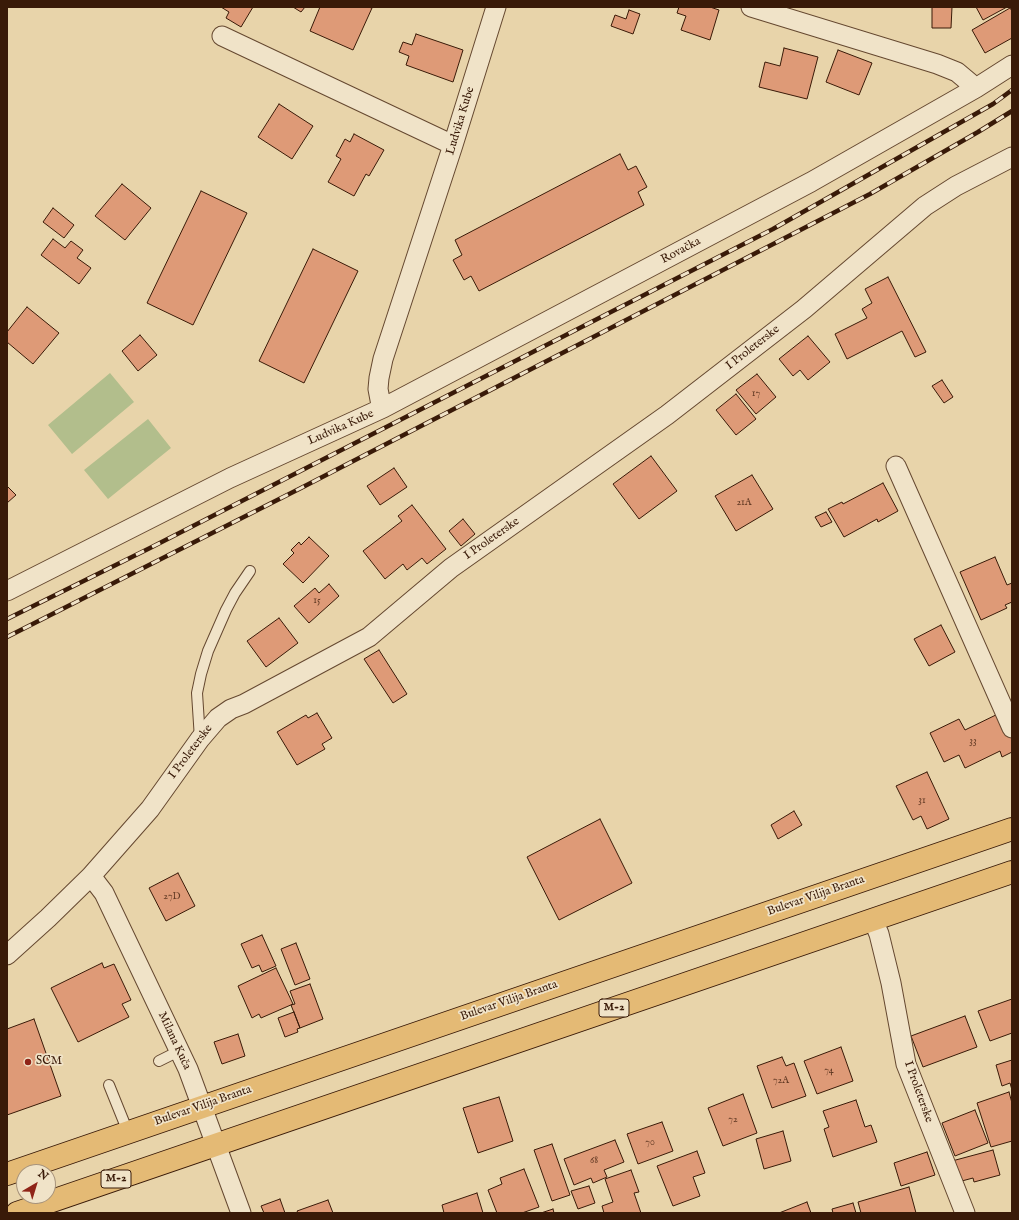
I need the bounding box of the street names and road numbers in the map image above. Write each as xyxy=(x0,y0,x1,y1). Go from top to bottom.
street label: Ludvika Kube xyxy=(444,85,478,157)
street label: Rovačka xyxy=(659,235,703,267)
street label: I Proleterske xyxy=(723,323,783,373)
street label: Ludvika Kube xyxy=(306,407,376,449)
street label: I Proleterske xyxy=(462,515,522,563)
street label: I Proleterske xyxy=(166,722,216,782)
street label: Bulevar Vilija Branta xyxy=(766,873,866,919)
street label: Bulevar Vilija Branta xyxy=(459,978,559,1024)
road number: M-2 xyxy=(599,999,629,1017)
street label: Milana Kuča xyxy=(154,1010,194,1072)
street label: I Proleterske xyxy=(900,1059,936,1125)
street label: Bulevar Vilija Branta xyxy=(153,1083,253,1129)
road number: M-2 xyxy=(101,1170,131,1188)

